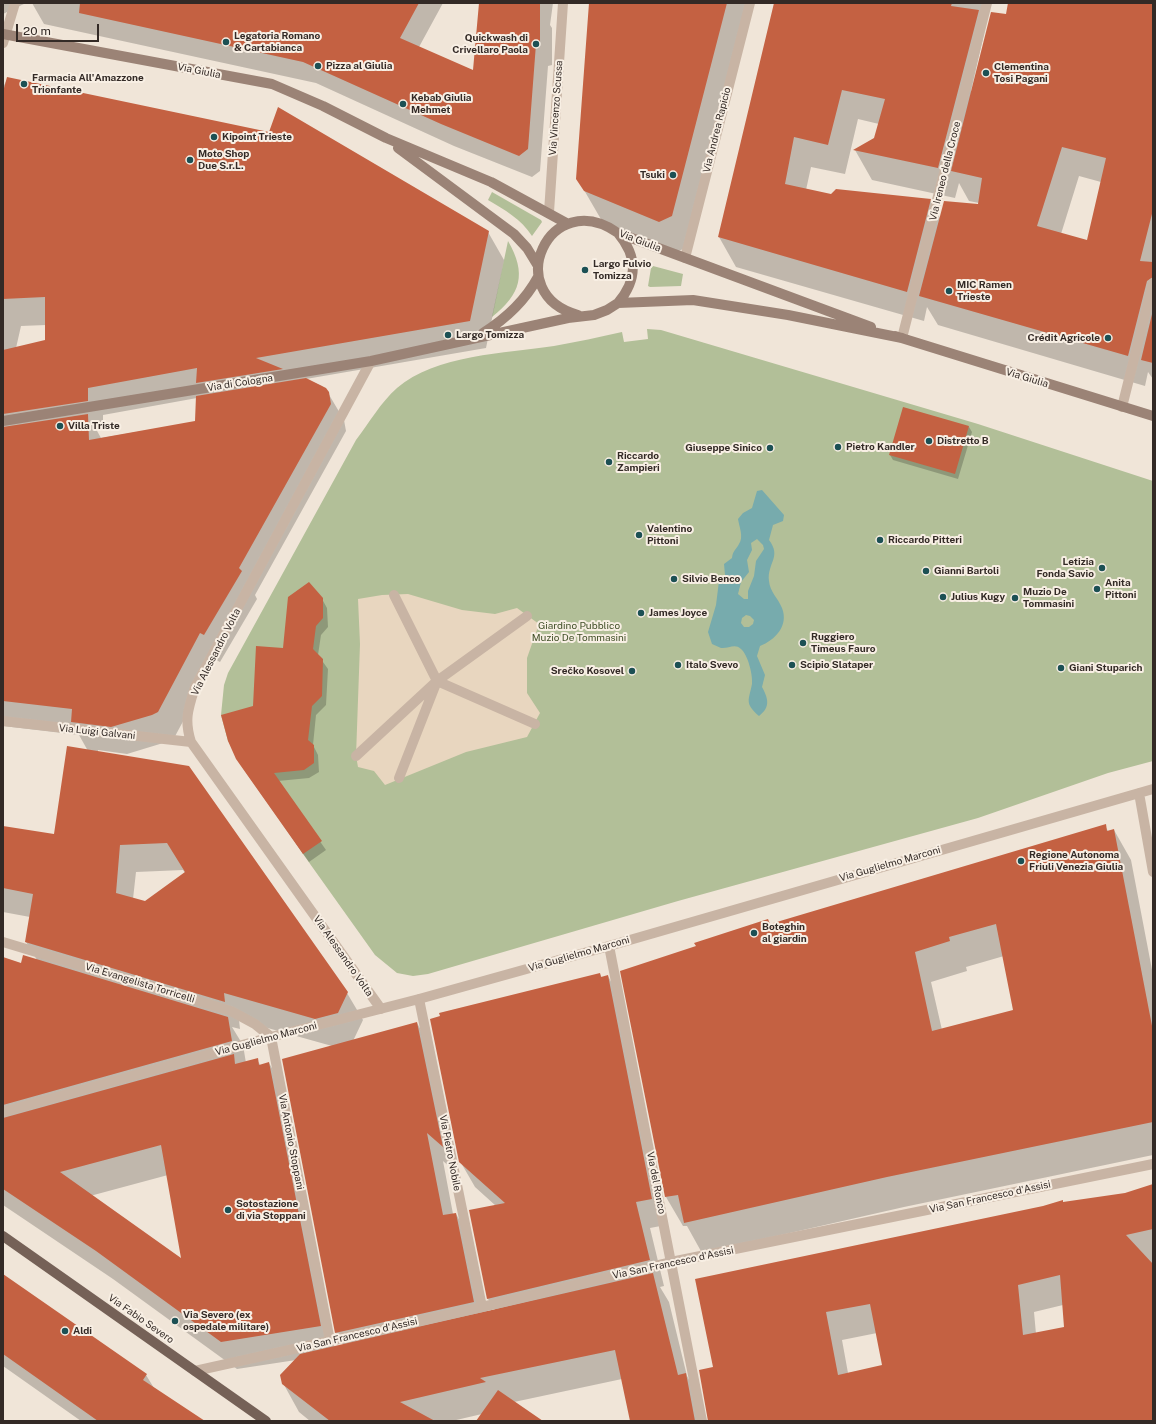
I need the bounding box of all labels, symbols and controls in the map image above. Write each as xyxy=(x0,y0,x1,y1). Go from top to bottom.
scale bar xyxy=(18,16,101,42)
text: 20 m xyxy=(23,24,51,38)
place label: Legatoria Romano & Cartabianca xyxy=(234,30,320,54)
place label: Quickwash di Crivellaro Paola xyxy=(452,32,528,56)
marker: Legatoria Romano & Cartabianca xyxy=(221,37,231,47)
marker: Quickwash di Crivellaro Paola xyxy=(531,39,541,49)
place label: Pizza al Giulia xyxy=(326,60,392,72)
street label: Via Vincenzo Scussa xyxy=(547,60,565,156)
street label: Via Giulia xyxy=(176,61,222,81)
marker: Pizza al Giulia xyxy=(313,61,323,71)
place label: Clementina Tosi Pagani xyxy=(994,61,1049,84)
marker: Clementina Tosi Pagani xyxy=(981,68,991,78)
place label: Farmacia All'Amazzone Trionfante xyxy=(32,72,144,96)
marker: Farmacia All'Amazzone Trionfante xyxy=(19,79,29,89)
street label: Via Andrea Rapicio xyxy=(701,86,733,174)
place label: Kebab Giulia Mehmet xyxy=(411,92,471,116)
marker: Kebab Giulia Mehmet xyxy=(398,99,408,109)
street label: Via Ireneo della Croce xyxy=(927,120,963,222)
place label: Kipoint Trieste xyxy=(222,131,292,143)
marker: Kipoint Trieste xyxy=(209,132,219,142)
place label: Moto Shop Due S.r.L. xyxy=(198,148,249,172)
marker: Moto Shop Due S.r.L. xyxy=(185,155,195,165)
place label: Tsuki xyxy=(640,169,665,181)
marker: Tsuki xyxy=(668,170,678,180)
street label: Via Giulia xyxy=(617,228,663,254)
place label: Largo Fulvio Tomizza xyxy=(593,258,651,282)
marker: Largo Fulvio Tomizza xyxy=(580,265,590,275)
place label: MIC Ramen Trieste xyxy=(957,279,1012,302)
marker: MIC Ramen Trieste xyxy=(944,286,954,296)
place label: Largo Tomizza xyxy=(456,329,524,341)
marker: Largo Tomizza xyxy=(443,330,453,340)
place label: Crédit Agricole xyxy=(1028,332,1100,344)
marker: Crédit Agricole xyxy=(1103,333,1113,343)
street label: Via Giulia xyxy=(1004,366,1050,390)
street label: Via di Cologna xyxy=(206,372,274,394)
place label: Villa Triste xyxy=(68,420,120,432)
marker: Villa Triste xyxy=(55,421,65,431)
place label: Distretto B xyxy=(937,435,989,447)
marker: Distretto B xyxy=(924,436,934,446)
place label: Pietro Kandler xyxy=(846,441,915,453)
place label: Giuseppe Sinico xyxy=(685,442,762,454)
marker: Pietro Kandler xyxy=(833,442,843,452)
marker: Giuseppe Sinico xyxy=(765,443,775,453)
place label: Riccardo Zampieri xyxy=(617,450,660,474)
marker: Riccardo Zampieri xyxy=(604,457,614,467)
place label: Valentino Pittoni xyxy=(647,523,692,546)
marker: Valentino Pittoni xyxy=(634,530,644,540)
place label: Riccardo Pitteri xyxy=(888,534,962,546)
marker: Riccardo Pitteri xyxy=(875,535,885,545)
place label: Letizia Fonda Savio xyxy=(1036,556,1094,580)
marker: Letizia Fonda Savio xyxy=(1097,563,1107,573)
place label: Gianni Bartoli xyxy=(934,565,999,577)
marker: Gianni Bartoli xyxy=(921,566,931,576)
place label: Silvio Benco xyxy=(682,573,740,585)
marker: Silvio Benco xyxy=(669,574,679,584)
place label: Anita Pittoni xyxy=(1105,577,1136,600)
marker: Anita Pittoni xyxy=(1092,584,1102,594)
place label: Muzio De Tommasini xyxy=(1023,586,1074,610)
place label: Julius Kugy xyxy=(951,591,1005,603)
marker: Julius Kugy xyxy=(938,592,948,602)
marker: Muzio De Tommasini xyxy=(1010,593,1020,603)
street label: Via Alessandro Volta xyxy=(189,607,243,697)
place label: James Joyce xyxy=(649,607,707,619)
marker: James Joyce xyxy=(636,608,646,618)
park label: Giardino Pubblico Muzio De Tommasini xyxy=(532,620,626,644)
place label: Ruggiero Timeus Fauro xyxy=(811,631,876,654)
marker: Ruggiero Timeus Fauro xyxy=(798,638,808,648)
place label: Italo Svevo xyxy=(686,659,738,671)
place label: Scipio Slataper xyxy=(800,659,873,671)
marker: Italo Svevo xyxy=(673,660,683,670)
marker: Scipio Slataper xyxy=(787,660,797,670)
place label: Giani Stuparich xyxy=(1069,662,1143,674)
marker: Giani Stuparich xyxy=(1056,663,1066,673)
place label: Srečko Kosovel xyxy=(551,665,624,677)
marker: Srečko Kosovel xyxy=(627,666,637,676)
street label: Via Luigi Galvani xyxy=(58,722,136,742)
street label: Via Guglielmo Marconi xyxy=(838,844,942,884)
place label: Regione Autonoma Friuli Venezia Giulia xyxy=(1029,849,1123,872)
marker: Regione Autonoma Friuli Venezia Giulia xyxy=(1016,856,1026,866)
street label: Via Alessandro Volta xyxy=(311,913,375,999)
place label: Boteghin al giardin xyxy=(762,921,807,944)
marker: Boteghin al giardin xyxy=(749,928,759,938)
street label: Via Guglielmo Marconi xyxy=(527,934,631,974)
street label: Via Evangelista Torricelli xyxy=(84,961,196,1005)
street label: Via Guglielmo Marconi xyxy=(214,1020,318,1058)
street label: Via Antonio Stoppani xyxy=(276,1093,306,1191)
street label: Via Pietro Nobile xyxy=(437,1114,463,1192)
street label: Via del Ronco xyxy=(644,1151,668,1215)
street label: Via San Francesco d'Assisi xyxy=(928,1178,1052,1216)
place label: Sotostazione di via Stoppani xyxy=(236,1198,306,1222)
marker: Sotostazione di via Stoppani xyxy=(223,1205,233,1215)
street label: Via San Francesco d'Assisi xyxy=(611,1244,735,1282)
street label: Via Fabio Severo xyxy=(106,1292,176,1346)
place label: Via Severo (ex ospedale militare) xyxy=(183,1309,269,1332)
street label: Via San Francesco d'Assisi xyxy=(295,1315,419,1355)
marker: Via Severo (ex ospedale militare) xyxy=(170,1316,180,1326)
place label: Aldi xyxy=(73,1325,92,1337)
marker: Aldi xyxy=(60,1326,70,1336)

